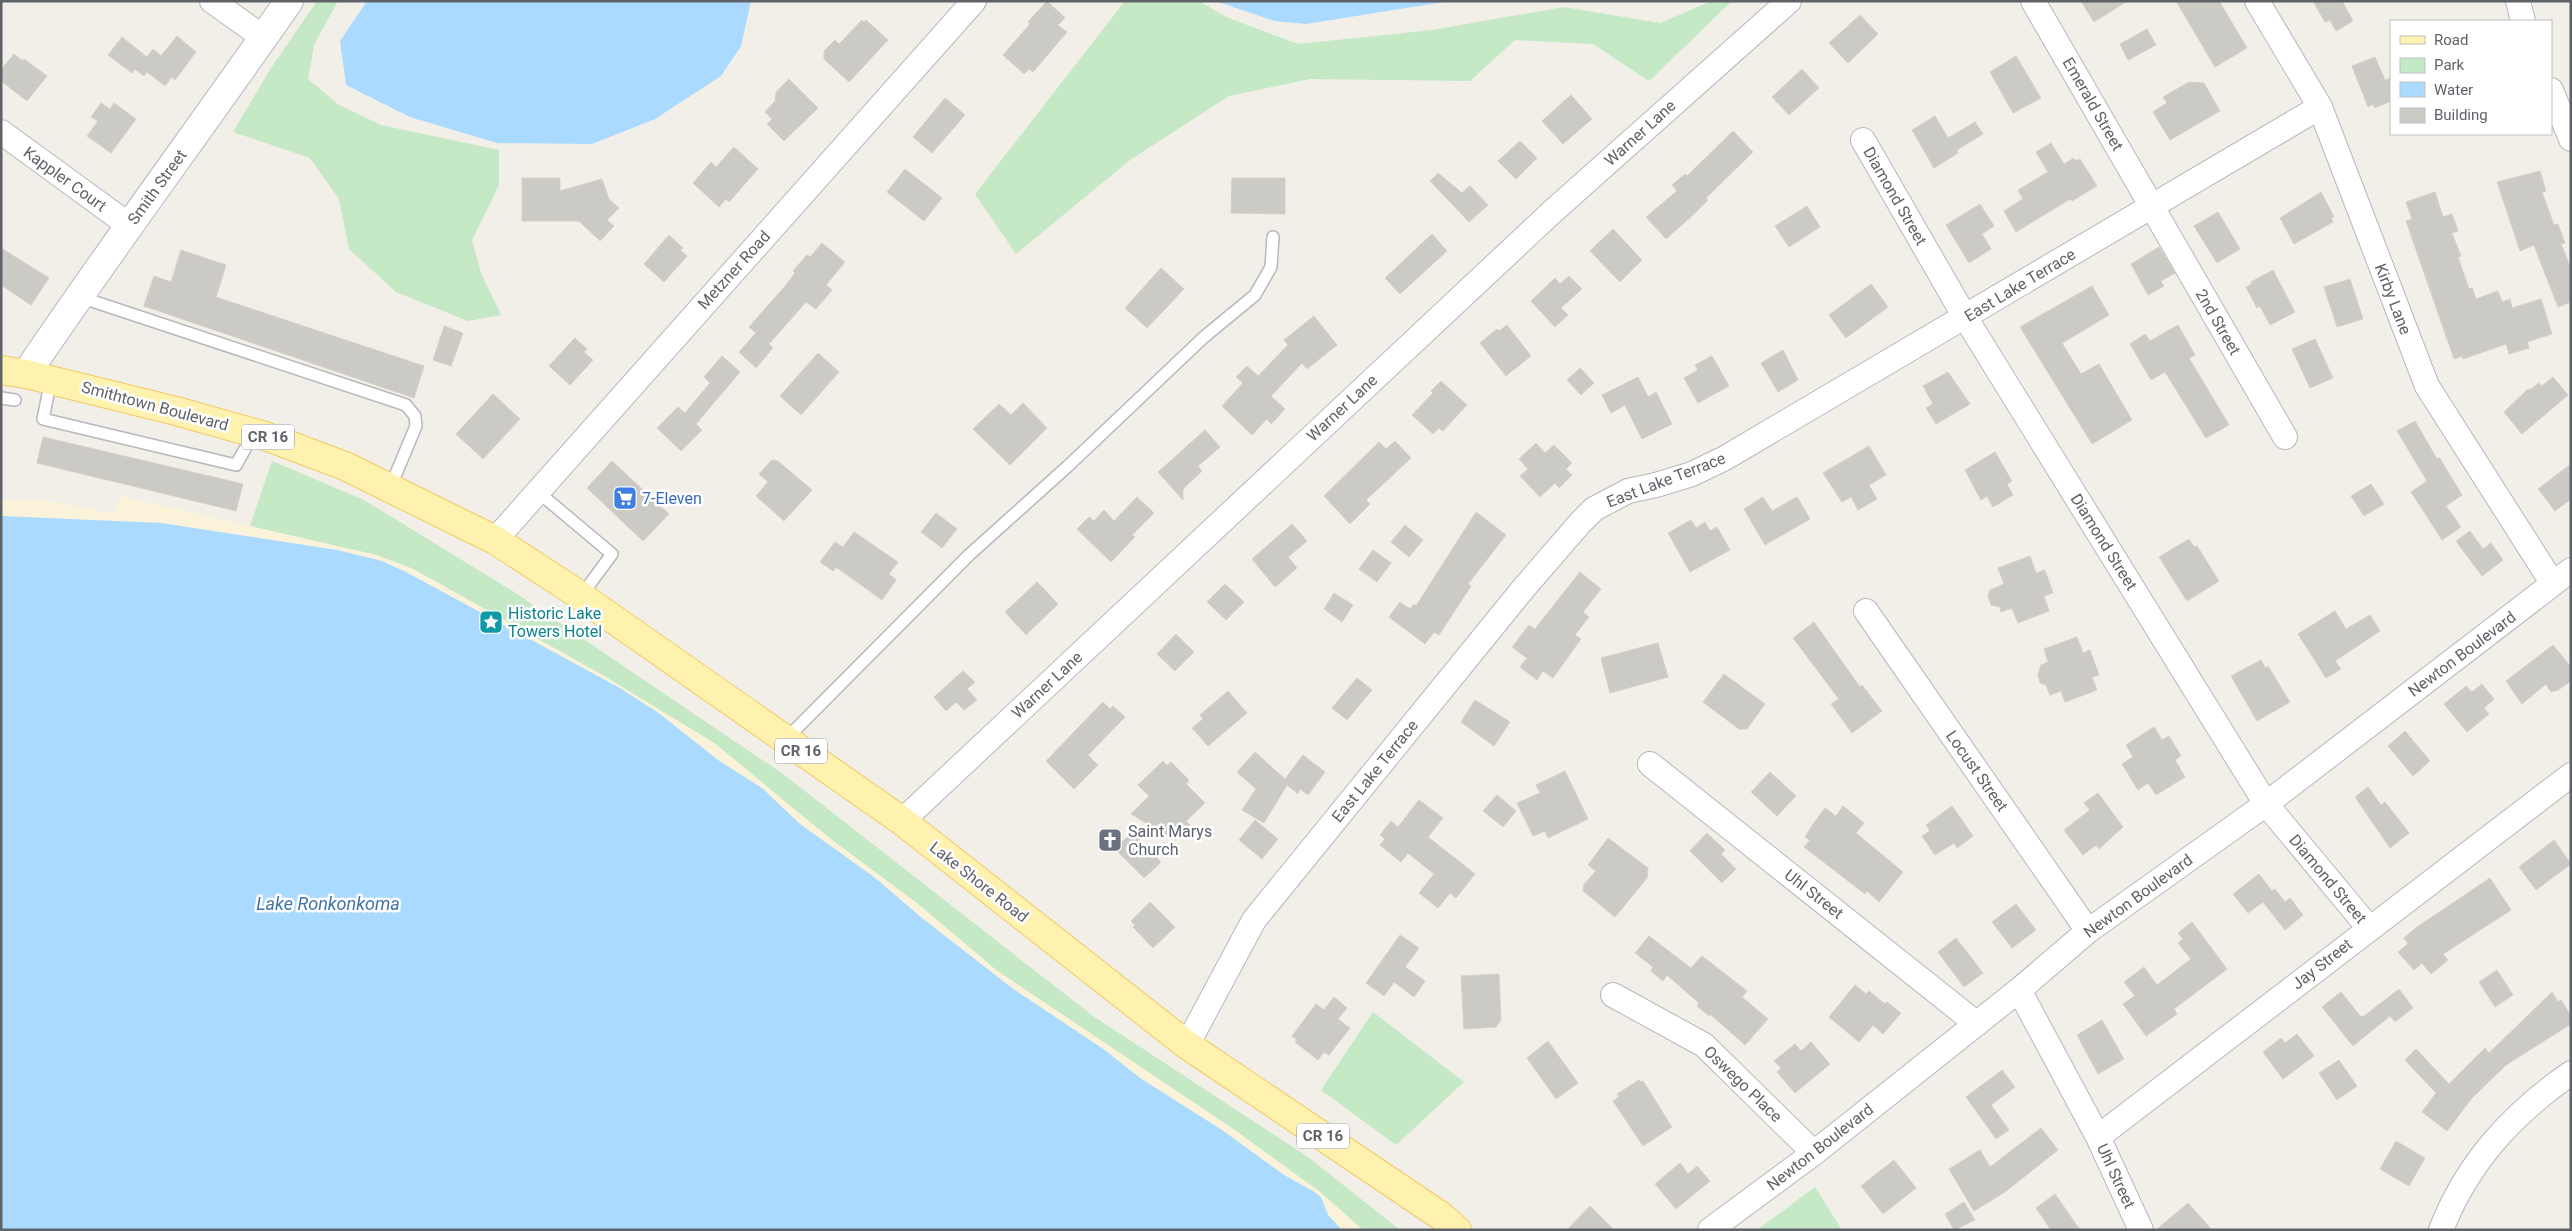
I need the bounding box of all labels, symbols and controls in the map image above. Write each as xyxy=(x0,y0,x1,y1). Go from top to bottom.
legend xyxy=(2390,20,2552,135)
text: Road xyxy=(2434,31,2468,49)
street label: Emerald Street xyxy=(2059,54,2127,154)
text: Park xyxy=(2434,56,2465,74)
text: Water xyxy=(2434,81,2473,99)
street label: Warner Lane xyxy=(1600,96,1680,170)
text: Building xyxy=(2434,106,2488,124)
street label: Kappler Court xyxy=(20,143,110,215)
street label: Diamond Street xyxy=(1859,143,1931,249)
street label: Smith Street xyxy=(124,146,190,228)
street label: Metzner Road xyxy=(694,227,774,313)
street label: East Lake Terrace xyxy=(1961,244,2079,326)
street label: Kirby Lane xyxy=(2371,261,2415,337)
street label: 2nd Street xyxy=(2192,286,2244,358)
street label: Warner Lane xyxy=(1303,371,1381,445)
street label: Smithtown Boulevard xyxy=(79,377,231,435)
road number: CR 16 xyxy=(242,424,294,450)
street label: East Lake Terrace xyxy=(1604,449,1728,511)
supermarket icon: 7-Eleven xyxy=(612,485,638,511)
place label: 7-Eleven xyxy=(642,489,702,508)
street label: Diamond Street xyxy=(2067,490,2141,594)
place label: Historic Lake Towers Hotel xyxy=(508,604,602,641)
street label: Newton Boulevard xyxy=(2404,607,2520,701)
place icon: Historic Lake Towers Hotel xyxy=(478,609,504,635)
street label: Warner Lane xyxy=(1008,648,1086,722)
street label: East Lake Terrace xyxy=(1328,716,1422,826)
street label: Locust Street xyxy=(1942,727,2012,815)
road number: CR 16 xyxy=(775,738,827,764)
place label: Saint Marys Church xyxy=(1128,822,1212,859)
church icon: Saint Marys Church xyxy=(1097,827,1123,853)
street label: Diamond Street xyxy=(2285,831,2371,927)
street label: Lake Shore Road xyxy=(926,838,1032,926)
street label: Newton Boulevard xyxy=(2080,850,2196,942)
street label: Uhl Street xyxy=(1781,865,1847,923)
water label: Lake Ronkonkoma xyxy=(256,893,400,914)
street label: Jay Street xyxy=(2288,935,2356,993)
street label: Oswego Place xyxy=(1700,1042,1786,1126)
street label: Newton Boulevard xyxy=(1763,1100,1877,1194)
road number: CR 16 xyxy=(1297,1124,1349,1148)
street label: Uhl Street xyxy=(2093,1141,2139,1211)

